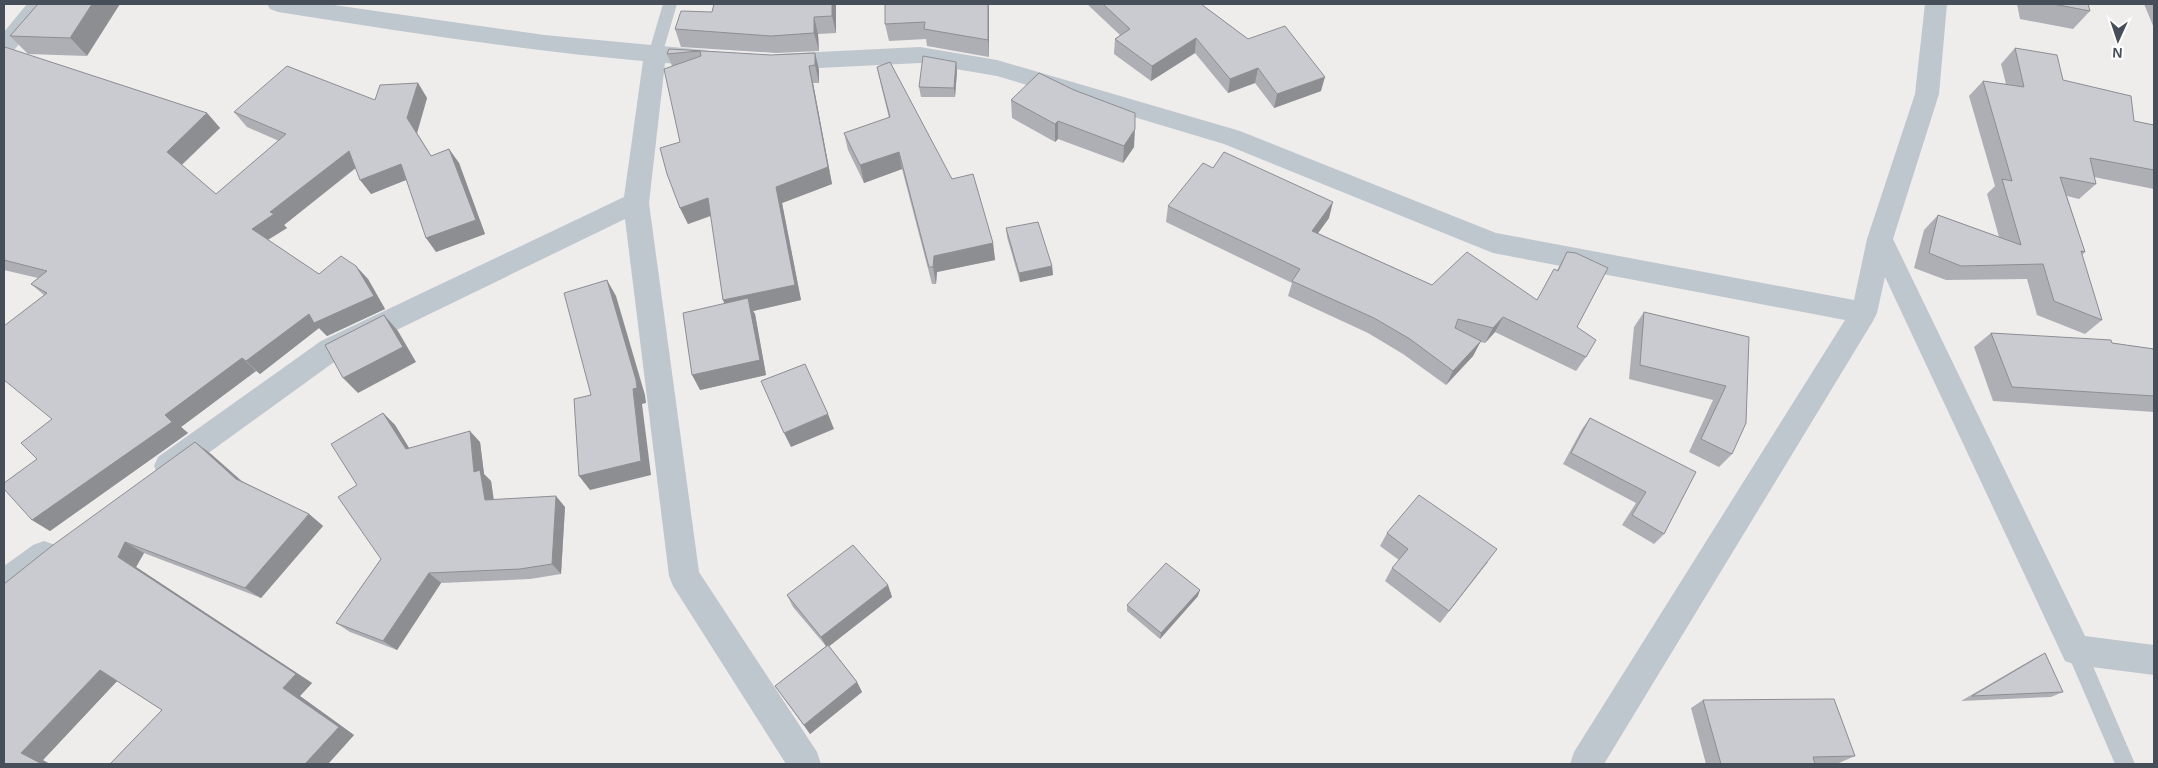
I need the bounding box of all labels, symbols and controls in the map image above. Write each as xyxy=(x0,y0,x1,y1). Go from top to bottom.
north arrow xyxy=(2093,15,2143,65)
text: N xyxy=(2112,45,2123,61)

